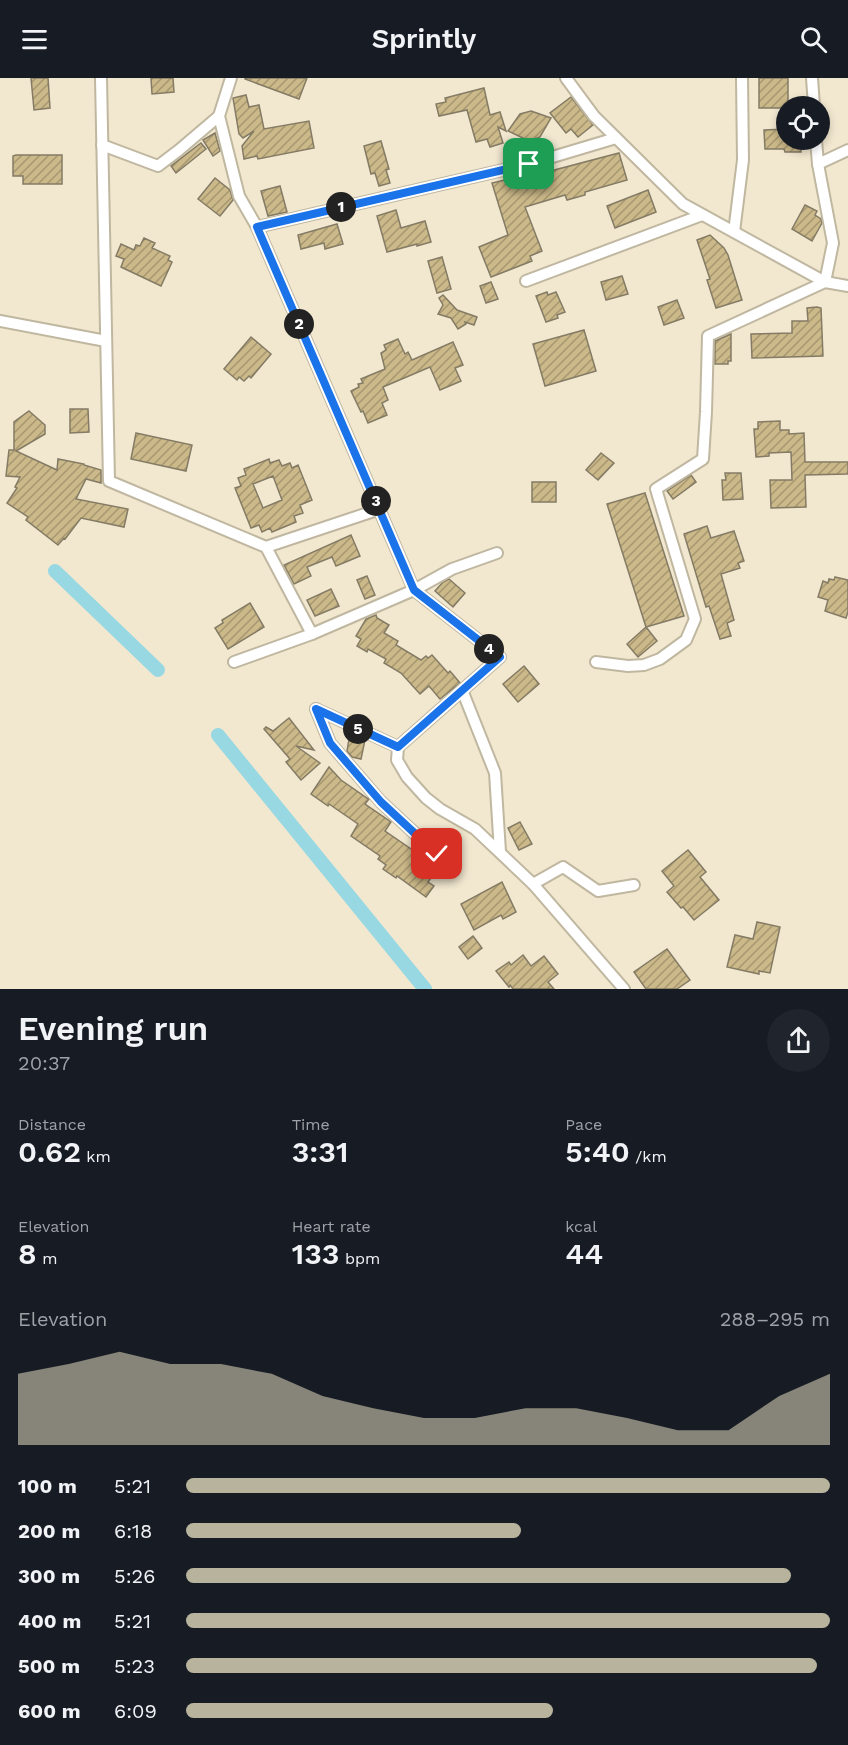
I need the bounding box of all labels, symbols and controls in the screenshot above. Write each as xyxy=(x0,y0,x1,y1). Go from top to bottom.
icon: menu xyxy=(18,23,51,56)
text: Sprintly xyxy=(372,23,476,55)
icon: search xyxy=(797,23,830,56)
map controls xyxy=(776,96,830,150)
button: locate xyxy=(776,96,830,150)
pin xyxy=(503,138,554,189)
icon: arrive xyxy=(512,147,545,180)
pin: 1 xyxy=(326,192,356,222)
text: 1 xyxy=(338,197,344,216)
pin: 2 xyxy=(284,309,314,339)
text: 2 xyxy=(294,314,304,333)
pin: 3 xyxy=(361,486,391,516)
text: 3 xyxy=(371,491,381,510)
pin: 4 xyxy=(474,634,504,664)
text: 4 xyxy=(484,639,494,658)
pin: 5 xyxy=(343,714,373,744)
text: 5 xyxy=(353,719,363,738)
pin xyxy=(411,828,462,879)
icon: check xyxy=(420,837,453,870)
text: Evening run xyxy=(18,1009,208,1048)
button: share xyxy=(767,1009,830,1072)
text: 20:37 xyxy=(18,1051,70,1075)
text: Distance xyxy=(18,1115,86,1134)
text: Time xyxy=(292,1115,330,1134)
text: Pace xyxy=(565,1115,602,1134)
text: 0.62 xyxy=(18,1134,81,1169)
text: 3:31 xyxy=(292,1134,348,1169)
text: 5:40 xyxy=(565,1134,630,1169)
text: km xyxy=(81,1147,111,1166)
text: /km xyxy=(630,1147,667,1166)
text: Elevation xyxy=(18,1217,89,1236)
text: Heart rate xyxy=(292,1217,371,1236)
text: kcal xyxy=(565,1217,597,1236)
text: 8 xyxy=(18,1236,37,1271)
text: 133 xyxy=(292,1236,339,1271)
text: 44 xyxy=(565,1236,603,1271)
text: m xyxy=(37,1249,57,1268)
text: bpm xyxy=(339,1249,380,1268)
text: Elevation xyxy=(18,1307,107,1331)
text: 288–295 m xyxy=(720,1307,830,1331)
text: 100 m xyxy=(18,1474,77,1498)
text: 5:21 xyxy=(114,1474,151,1498)
text: 200 m xyxy=(18,1519,80,1543)
text: 6:18 xyxy=(114,1519,152,1543)
text: 300 m xyxy=(18,1564,80,1588)
text: 5:26 xyxy=(114,1564,155,1588)
text: 400 m xyxy=(18,1609,81,1633)
text: 5:21 xyxy=(114,1609,151,1633)
text: 500 m xyxy=(18,1654,80,1678)
text: 5:23 xyxy=(114,1654,155,1678)
text: 600 m xyxy=(18,1699,81,1723)
text: 6:09 xyxy=(114,1699,157,1723)

